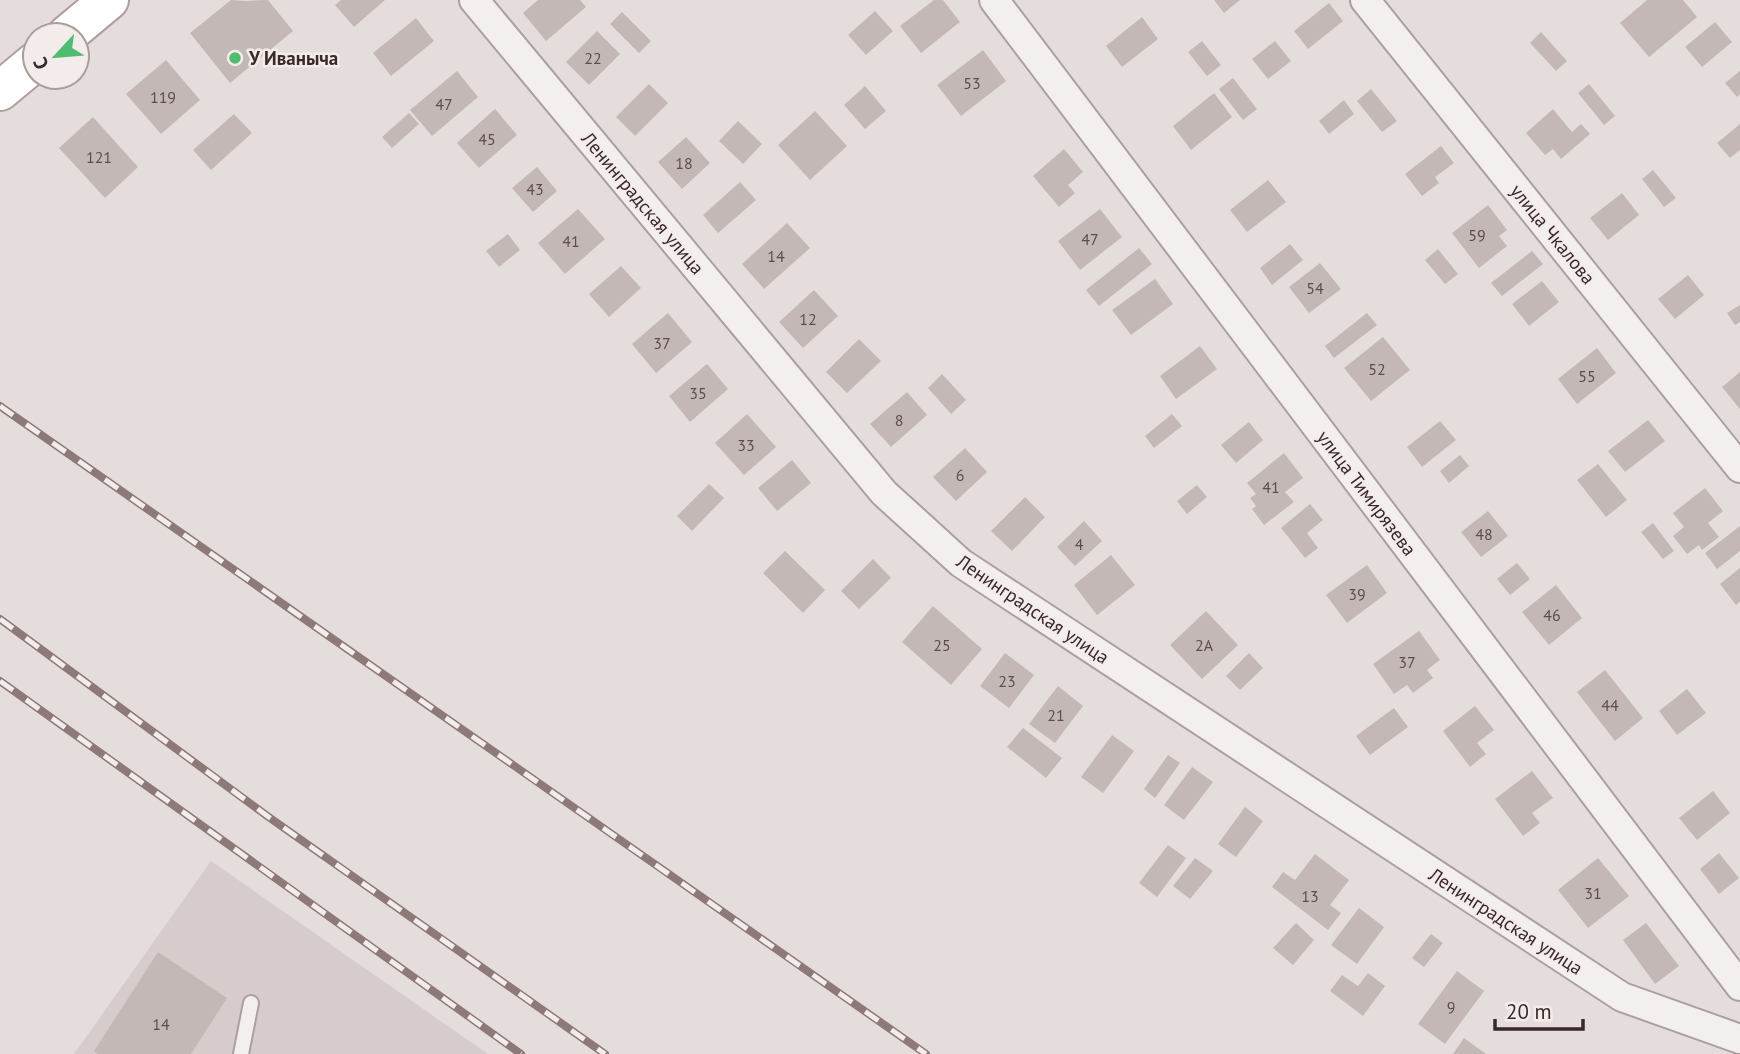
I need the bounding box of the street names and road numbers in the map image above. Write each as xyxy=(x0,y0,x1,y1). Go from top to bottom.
street label: Ленинградская улица xyxy=(576,126,710,279)
street label: улица Чкалова xyxy=(1505,179,1601,289)
street label: улица Тимирязева xyxy=(1312,426,1422,560)
street label: Ленинградская улица xyxy=(951,548,1114,669)
street label: Ленинградская улица xyxy=(1424,862,1588,980)

